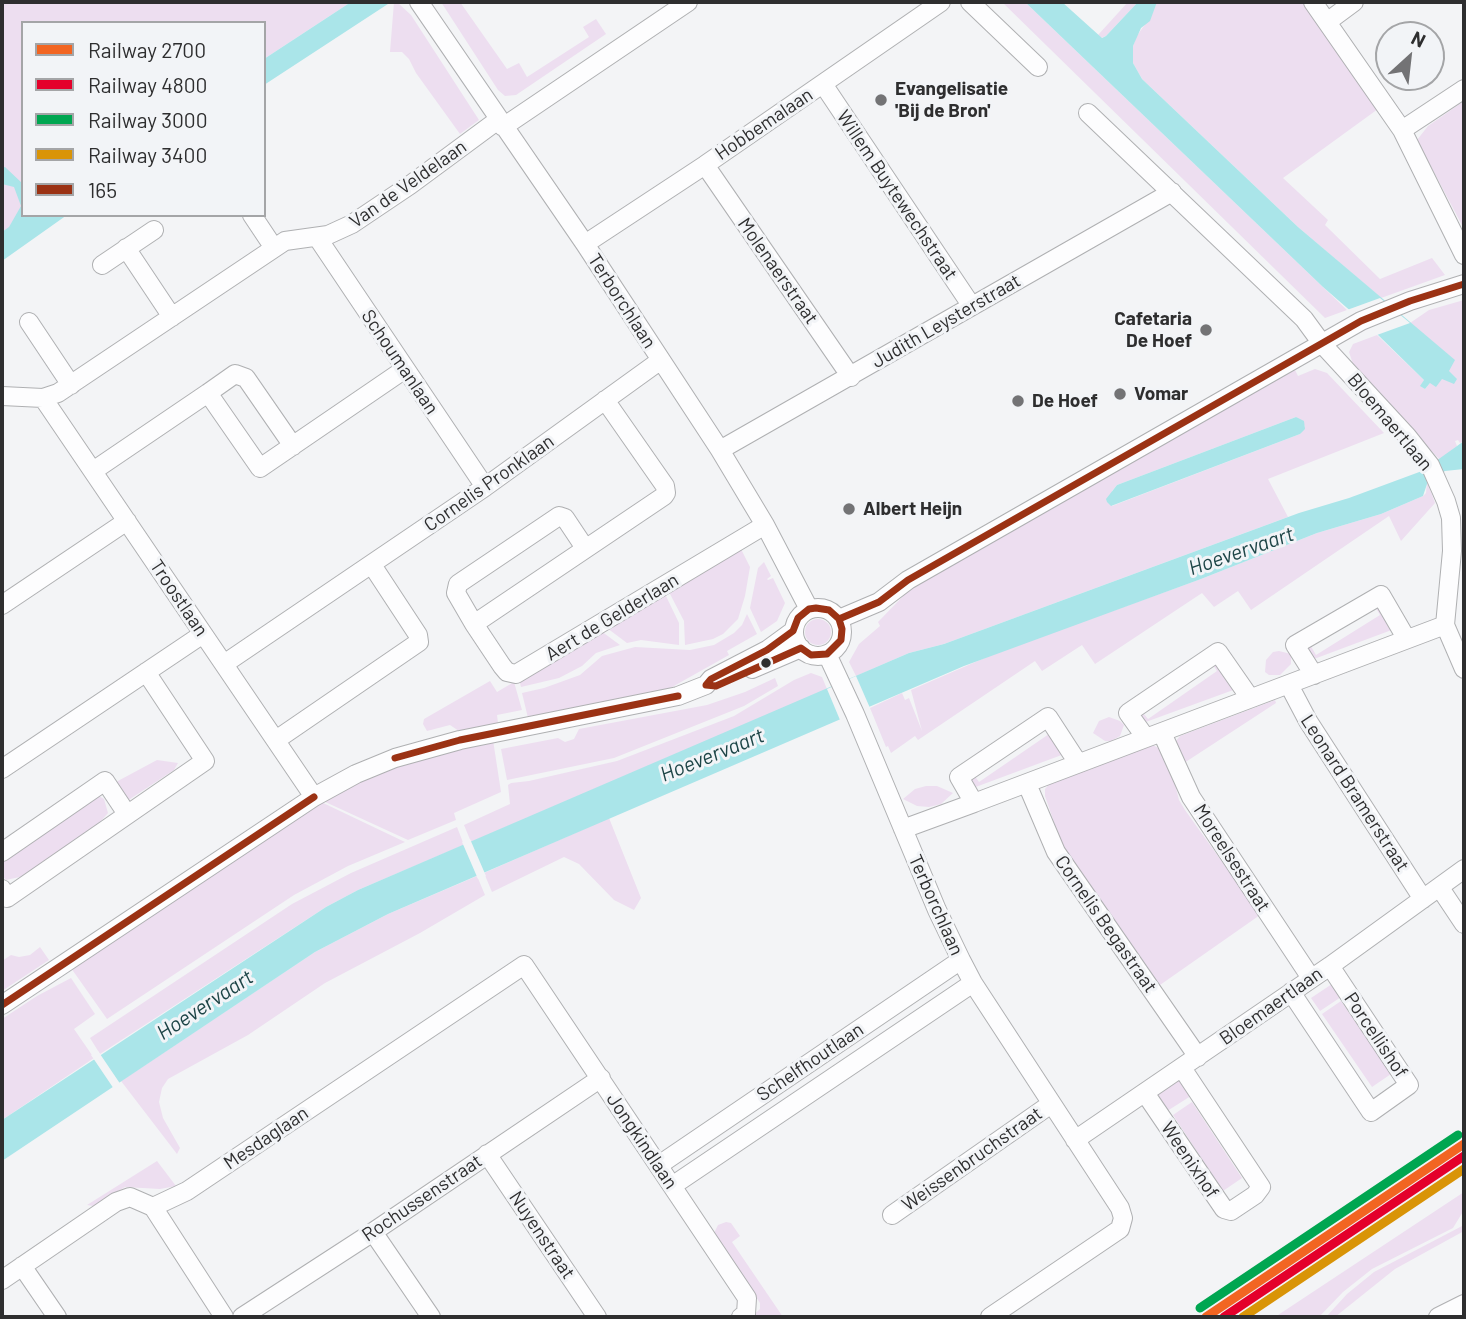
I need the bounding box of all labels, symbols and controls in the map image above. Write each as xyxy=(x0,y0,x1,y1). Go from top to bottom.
legend xyxy=(21,21,266,217)
north arrow xyxy=(1375,21,1445,91)
text: N xyxy=(1408,26,1430,52)
text: Railway 2700 xyxy=(88,37,206,62)
text: Railway 4800 xyxy=(88,72,207,97)
place label: Evangelisatie 'Bij de Bron' xyxy=(895,78,1008,122)
street label: Hobbemalaan xyxy=(711,83,817,165)
marker: Evangelisatie 'Bij de Bron' xyxy=(873,92,889,108)
street label: Willem Buytewechstraat xyxy=(832,106,962,284)
text: Railway 3000 xyxy=(88,107,208,132)
street label: Van de Veldelaan xyxy=(345,135,471,233)
text: Railway 3400 xyxy=(88,142,207,167)
text: 165 xyxy=(88,177,117,202)
street label: Molenaerstraat xyxy=(733,213,823,329)
street label: Terborchlaan xyxy=(583,249,661,353)
street label: Judith Leysterstraat xyxy=(868,269,1024,373)
street label: Schoumanlaan xyxy=(357,305,443,419)
place label: Cafetaria De Hoef xyxy=(1114,308,1192,352)
marker: Cafetaria De Hoef xyxy=(1198,322,1214,338)
street label: Bloemaertlaan xyxy=(1343,369,1437,475)
place label: Vomar xyxy=(1134,383,1188,405)
marker: Vomar xyxy=(1112,386,1128,402)
place label: De Hoef xyxy=(1032,390,1098,412)
marker: De Hoef xyxy=(1010,393,1026,409)
street label: Cornelis Pronklaan xyxy=(420,430,558,536)
place label: Albert Heijn xyxy=(863,498,962,520)
marker: Albert Heijn xyxy=(841,501,857,517)
water label: Hoevervaart xyxy=(1185,521,1297,581)
street label: Troostlaan xyxy=(145,555,213,641)
street label: Aert de Gelderlaan xyxy=(541,568,683,666)
unlabelled marker xyxy=(759,656,773,670)
street label: Leonard Bramerstraat xyxy=(1296,710,1414,876)
water label: Hoevervaart xyxy=(656,723,768,787)
street label: Moreelsestraat xyxy=(1189,800,1275,916)
street label: Terborchlaan xyxy=(904,851,968,959)
street label: Cornelis Begastraat xyxy=(1050,851,1162,997)
street label: Bloemaertlaan xyxy=(1215,962,1327,1050)
water label: Hoevervaart xyxy=(152,965,258,1045)
street label: Porcellishof xyxy=(1339,988,1413,1082)
street label: Schelfhoutlaan xyxy=(752,1018,868,1106)
street label: Jongkindlaan xyxy=(602,1089,682,1193)
street label: Mesdaglaan xyxy=(219,1101,313,1175)
street label: Weissenbruchstraat xyxy=(898,1102,1046,1216)
street label: Weenixhof xyxy=(1156,1117,1224,1203)
street label: Rochussenstraat xyxy=(358,1149,486,1247)
street label: Nuyenstraat xyxy=(504,1187,580,1283)

